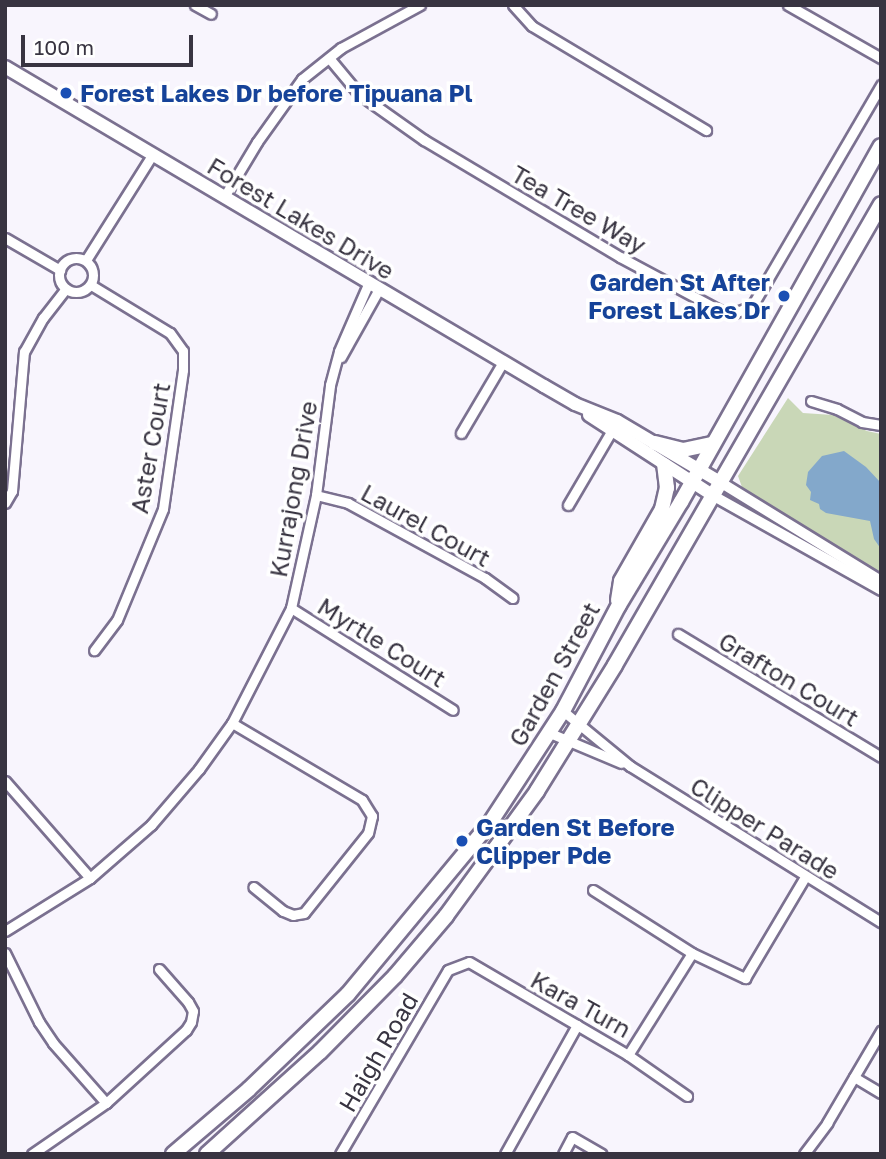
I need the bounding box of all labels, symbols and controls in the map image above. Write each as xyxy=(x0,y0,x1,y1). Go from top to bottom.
scale bar xyxy=(24,21,196,65)
text: 100 m xyxy=(34,34,94,60)
place label: Forest Lakes Dr before Tipuana Pl xyxy=(80,79,473,107)
marker: Forest Lakes Dr before Tipuana Pl xyxy=(58,85,74,101)
street label: Forest Lakes Drive xyxy=(203,151,399,285)
street label: Tea Tree Way xyxy=(507,159,651,259)
place label: Garden St After Forest Lakes Dr xyxy=(588,268,770,324)
marker: Garden St After Forest Lakes Dr xyxy=(776,288,792,304)
street label: Aster Court xyxy=(124,380,176,516)
street label: Kurrajong Drive xyxy=(263,399,323,579)
street label: Laurel Court xyxy=(356,478,496,572)
street label: Myrtle Court xyxy=(313,591,451,693)
street label: Garden Street xyxy=(503,597,605,751)
street label: Grafton Court xyxy=(714,626,864,732)
street label: Clipper Parade xyxy=(685,771,845,885)
place label: Garden St Before Clipper Pde xyxy=(476,813,675,869)
marker: Garden St Before Clipper Pde xyxy=(454,833,470,849)
street label: Kara Turn xyxy=(526,965,636,1043)
street label: Haigh Road xyxy=(332,987,424,1117)

